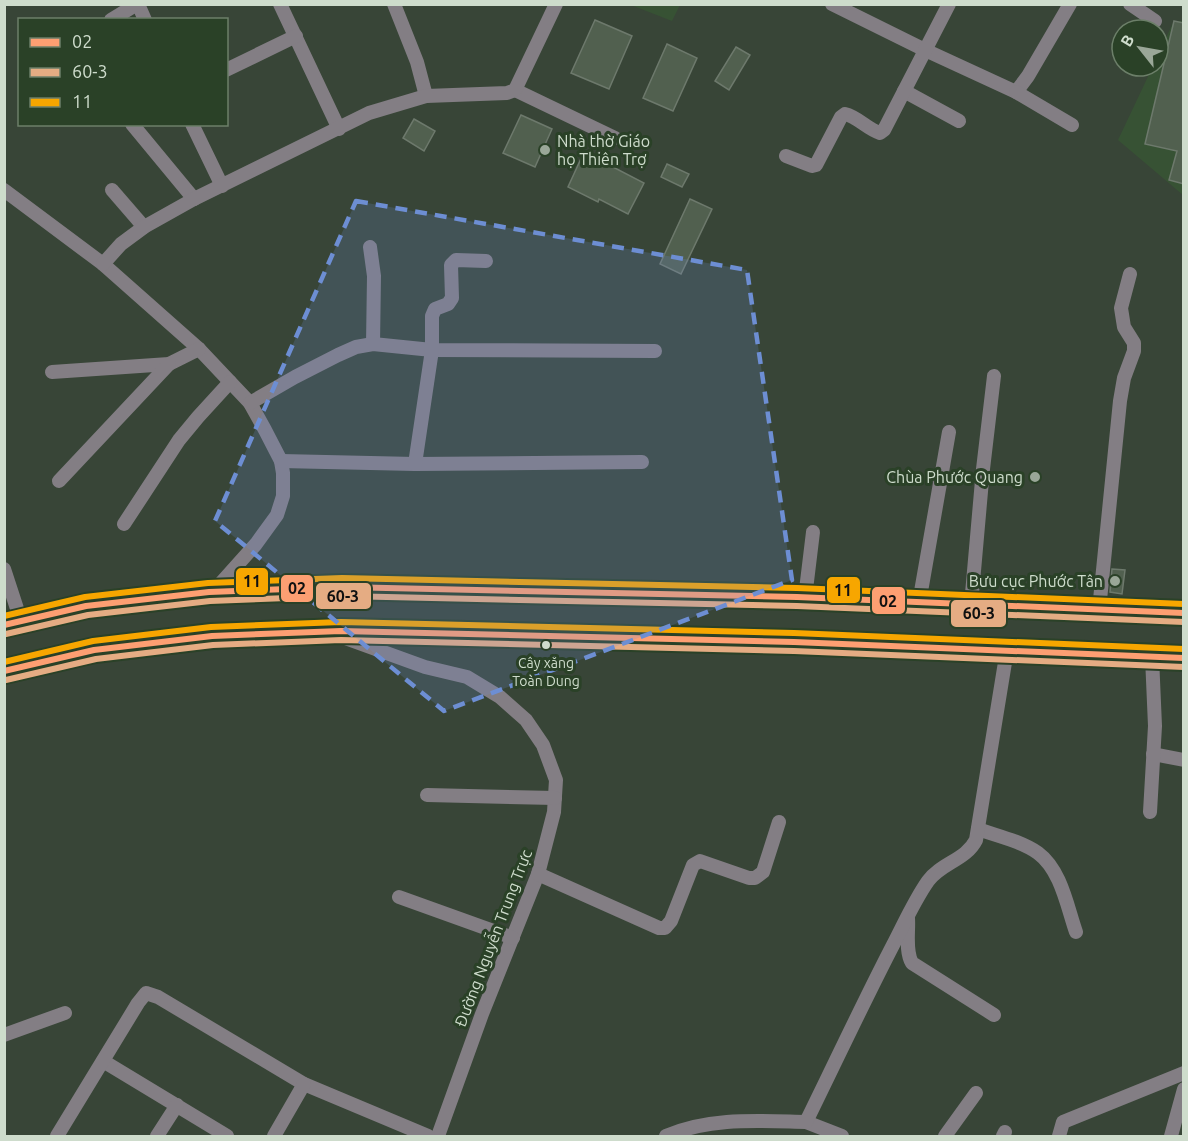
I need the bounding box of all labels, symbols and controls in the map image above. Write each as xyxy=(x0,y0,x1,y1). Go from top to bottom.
legend xyxy=(18,18,228,126)
north arrow xyxy=(1110,18,1170,78)
text: 02 xyxy=(72,31,92,51)
text: B xyxy=(1117,31,1138,49)
text: 60-3 xyxy=(72,61,108,81)
text: 11 xyxy=(72,91,92,111)
place label: Nhà thờ Giáo họ Thiên Trợ xyxy=(557,132,650,168)
marker: Nhà thờ Giáo họ Thiên Trợ xyxy=(538,143,552,157)
place label: Chùa Phước Quang xyxy=(886,468,1023,486)
marker: Chùa Phước Quang xyxy=(1028,470,1042,484)
line badge: 11 xyxy=(235,567,269,596)
text: 11 xyxy=(243,572,261,590)
place label: Bưu cục Phước Tân xyxy=(969,572,1103,590)
line badge: 02 xyxy=(280,574,314,603)
marker: Bưu cục Phước Tân xyxy=(1108,574,1122,588)
line badge: 11 xyxy=(826,576,861,604)
text: 02 xyxy=(288,579,306,597)
text: 11 xyxy=(834,581,852,599)
line badge: 60-3 xyxy=(315,582,372,610)
line badge: 02 xyxy=(871,586,906,615)
text: 60-3 xyxy=(327,587,359,605)
text: 02 xyxy=(879,592,897,610)
line badge: 60-3 xyxy=(950,599,1007,628)
text: 60-3 xyxy=(963,604,995,622)
marker: Cây xăng Toàn Dung xyxy=(540,639,552,651)
place label: Cây xăng Toàn Dung xyxy=(512,655,580,689)
street label: Đường Nguyễn Trung Trực xyxy=(448,845,535,1029)

